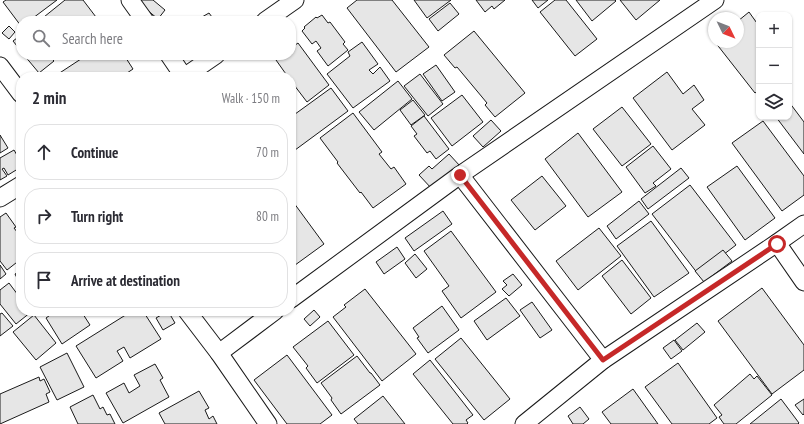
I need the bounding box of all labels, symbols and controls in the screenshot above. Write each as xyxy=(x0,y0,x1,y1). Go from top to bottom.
north arrow xyxy=(708,12,744,48)
map controls xyxy=(756,12,792,120)
button: + xyxy=(756,12,792,48)
search box xyxy=(16,16,296,60)
icon: search xyxy=(30,27,52,49)
text: Search here xyxy=(62,29,123,48)
button: − xyxy=(756,48,792,84)
button: layers xyxy=(756,84,792,120)
text: 2 min xyxy=(32,87,66,109)
text: Walk · 150 m xyxy=(222,90,280,107)
icon: ahead xyxy=(33,141,55,163)
text: Continue xyxy=(71,143,118,162)
text: 70 m xyxy=(256,144,279,161)
route end xyxy=(451,166,469,184)
icon: right xyxy=(33,205,55,227)
text: Turn right xyxy=(71,207,123,226)
text: 80 m xyxy=(256,208,279,225)
route start xyxy=(768,235,786,253)
icon: arrive xyxy=(33,269,55,291)
text: Arrive at destination xyxy=(71,271,180,290)

